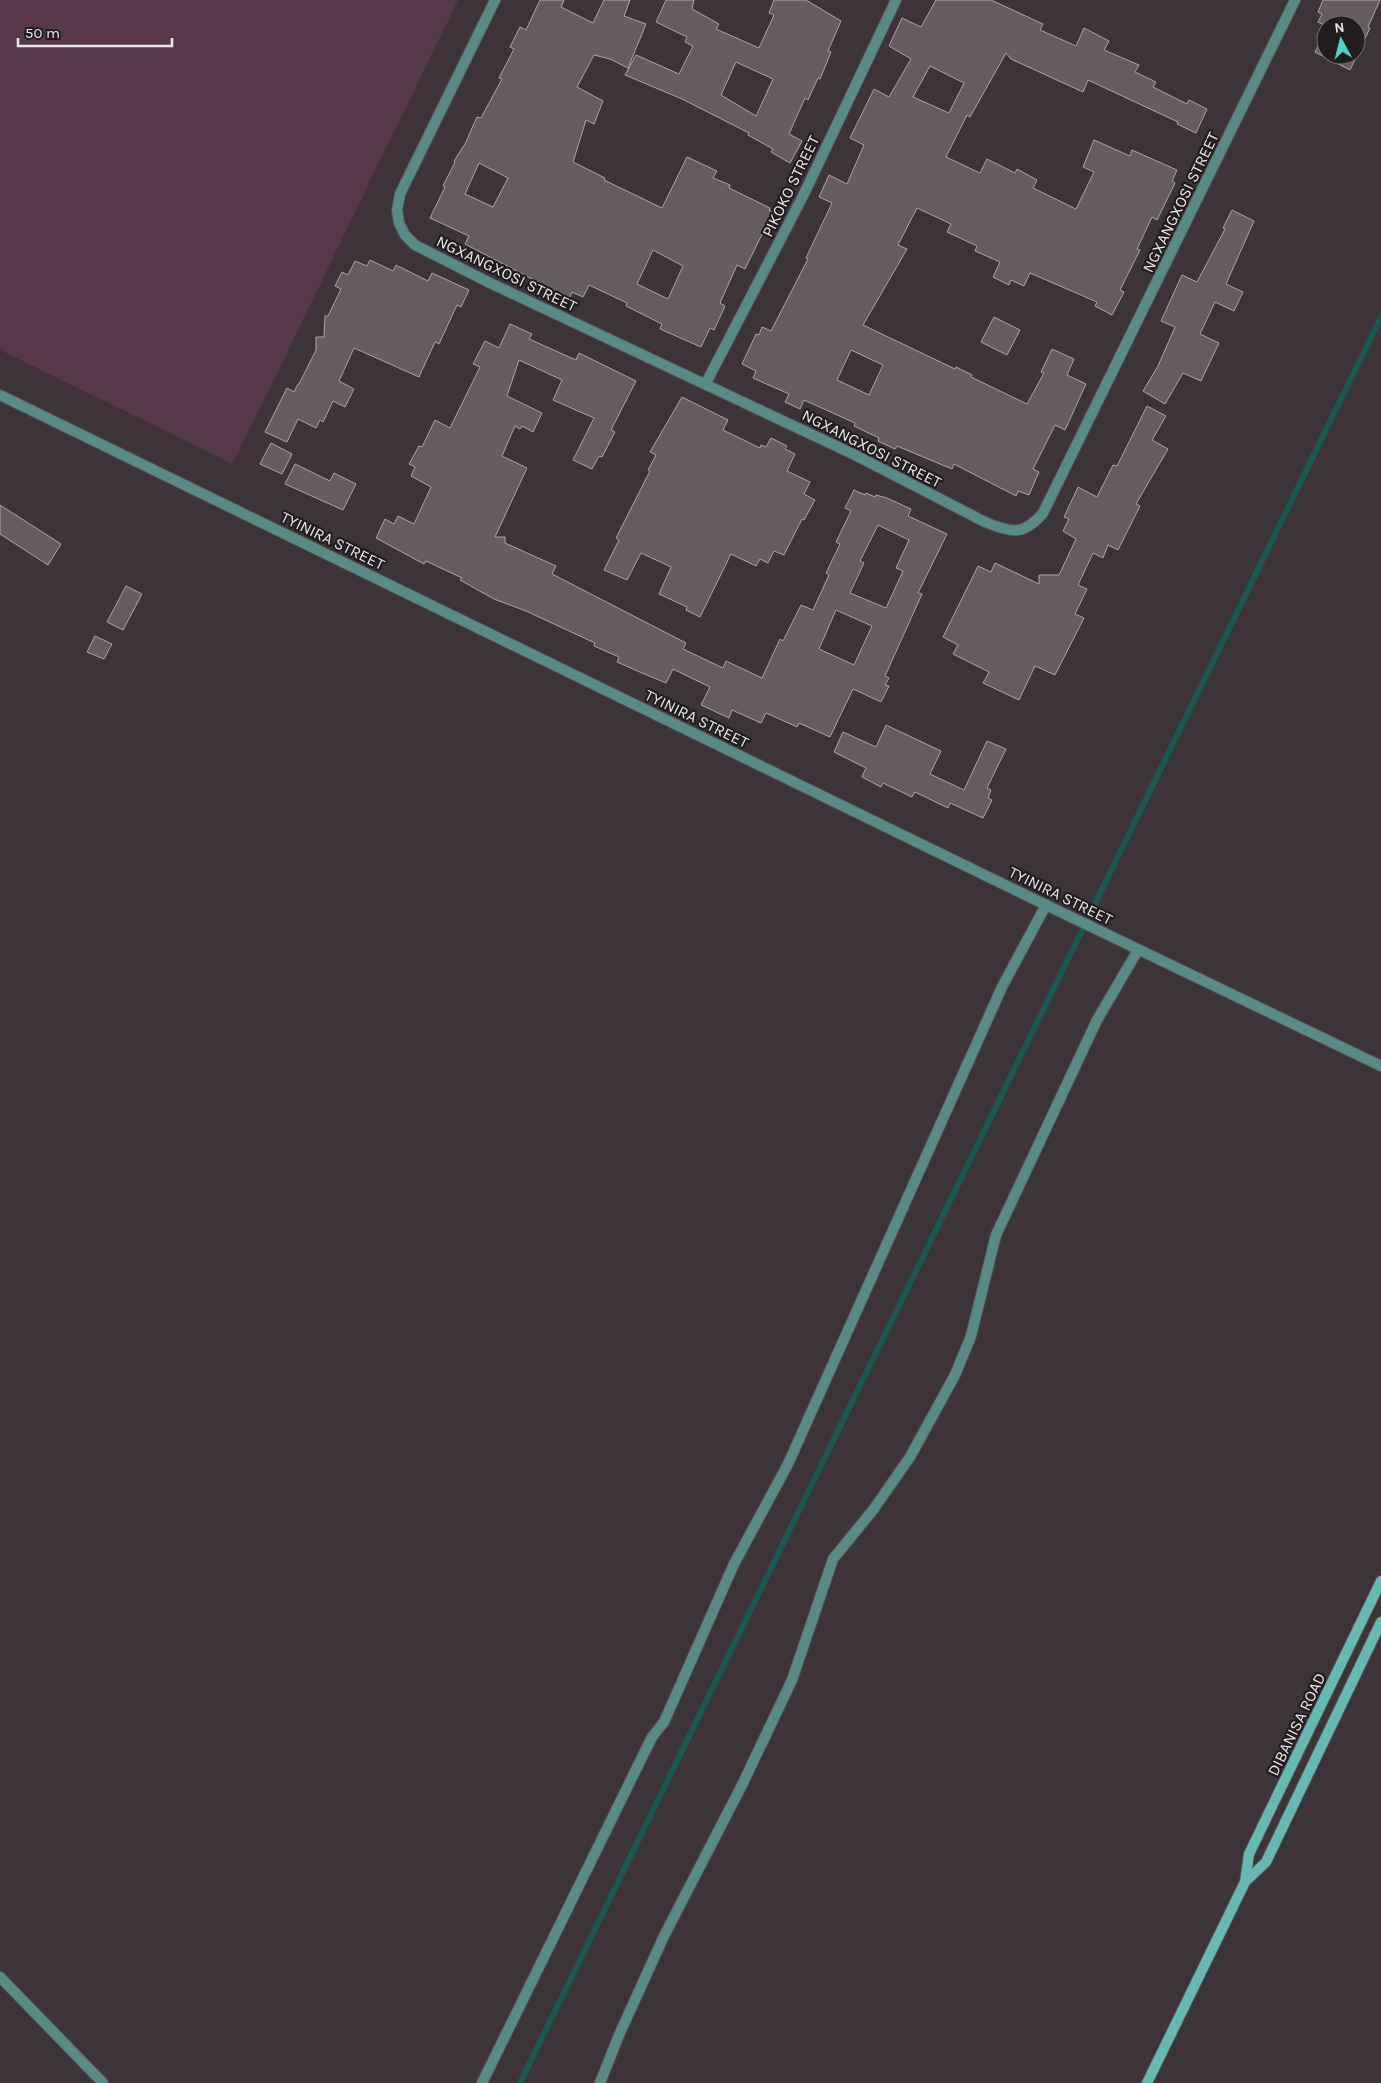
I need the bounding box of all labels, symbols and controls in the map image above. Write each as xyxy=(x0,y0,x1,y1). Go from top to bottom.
scale bar xyxy=(18,15,171,47)
north arrow xyxy=(1316,15,1366,65)
text: N xyxy=(1333,19,1345,37)
text: 50 m xyxy=(25,24,60,42)
street label: NGXANGXOSI STREET xyxy=(1138,129,1223,275)
street label: PIKOKO STREET xyxy=(758,132,823,240)
street label: NGXANGXOSI STREET xyxy=(434,231,580,316)
street label: NGXANGXOSI STREET xyxy=(799,405,945,492)
street label: TYINIRA STREET xyxy=(278,507,388,574)
street label: TYINIRA STREET xyxy=(642,685,752,752)
street label: TYINIRA STREET xyxy=(1006,862,1116,929)
street label: DIBANISA ROAD xyxy=(1263,1670,1330,1779)

